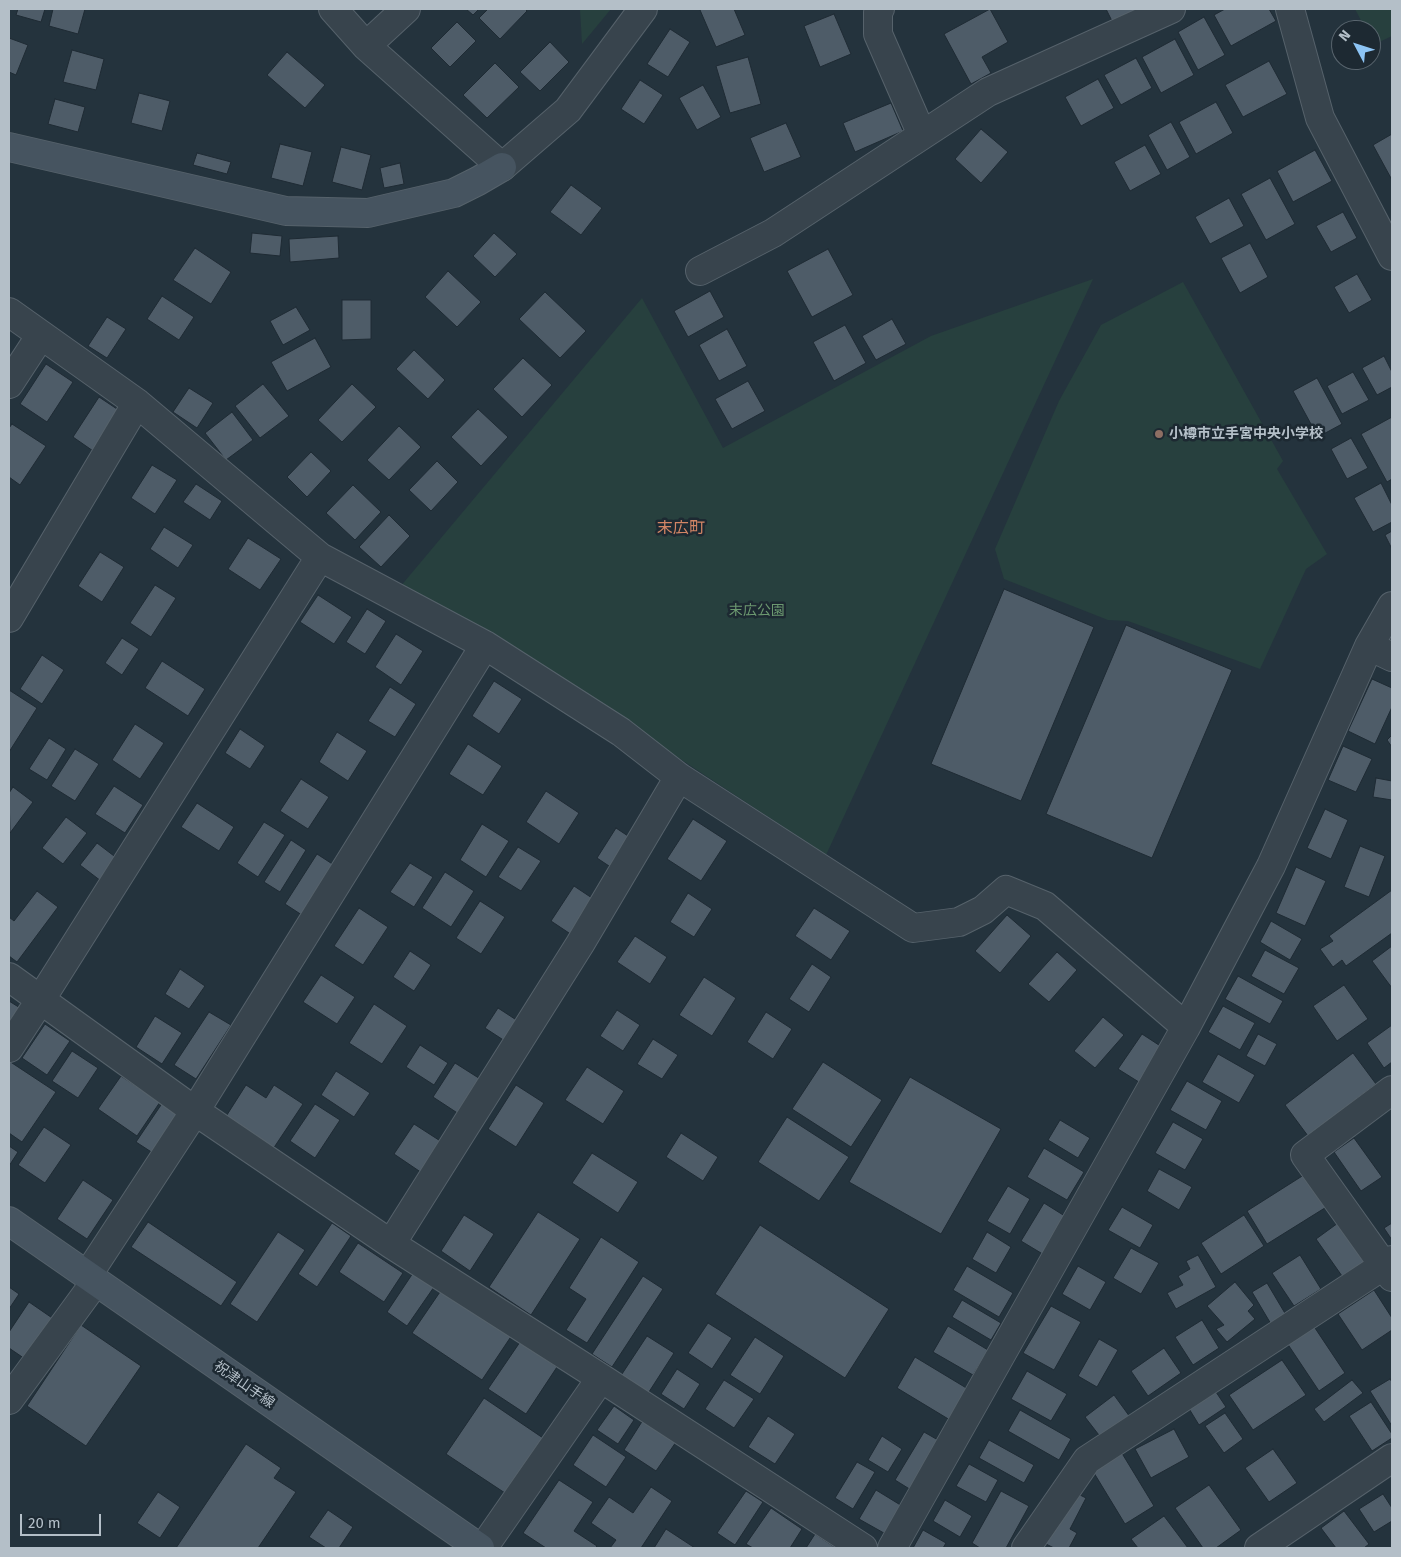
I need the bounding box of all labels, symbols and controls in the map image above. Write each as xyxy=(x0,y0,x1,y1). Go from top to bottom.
north arrow xyxy=(1331,20,1381,70)
text: N xyxy=(1335,27,1354,45)
place label: 小樽市立手宮中央小学校 xyxy=(1169,426,1323,442)
marker: 小樽市立手宮中央小学校 xyxy=(1153,428,1165,440)
district label: 末広町 xyxy=(657,519,705,539)
park label: 末広公園 xyxy=(729,603,785,619)
street label: 祝津山手線 xyxy=(211,1358,277,1412)
scale bar xyxy=(22,1504,104,1536)
text: 20 m xyxy=(28,1514,61,1532)

